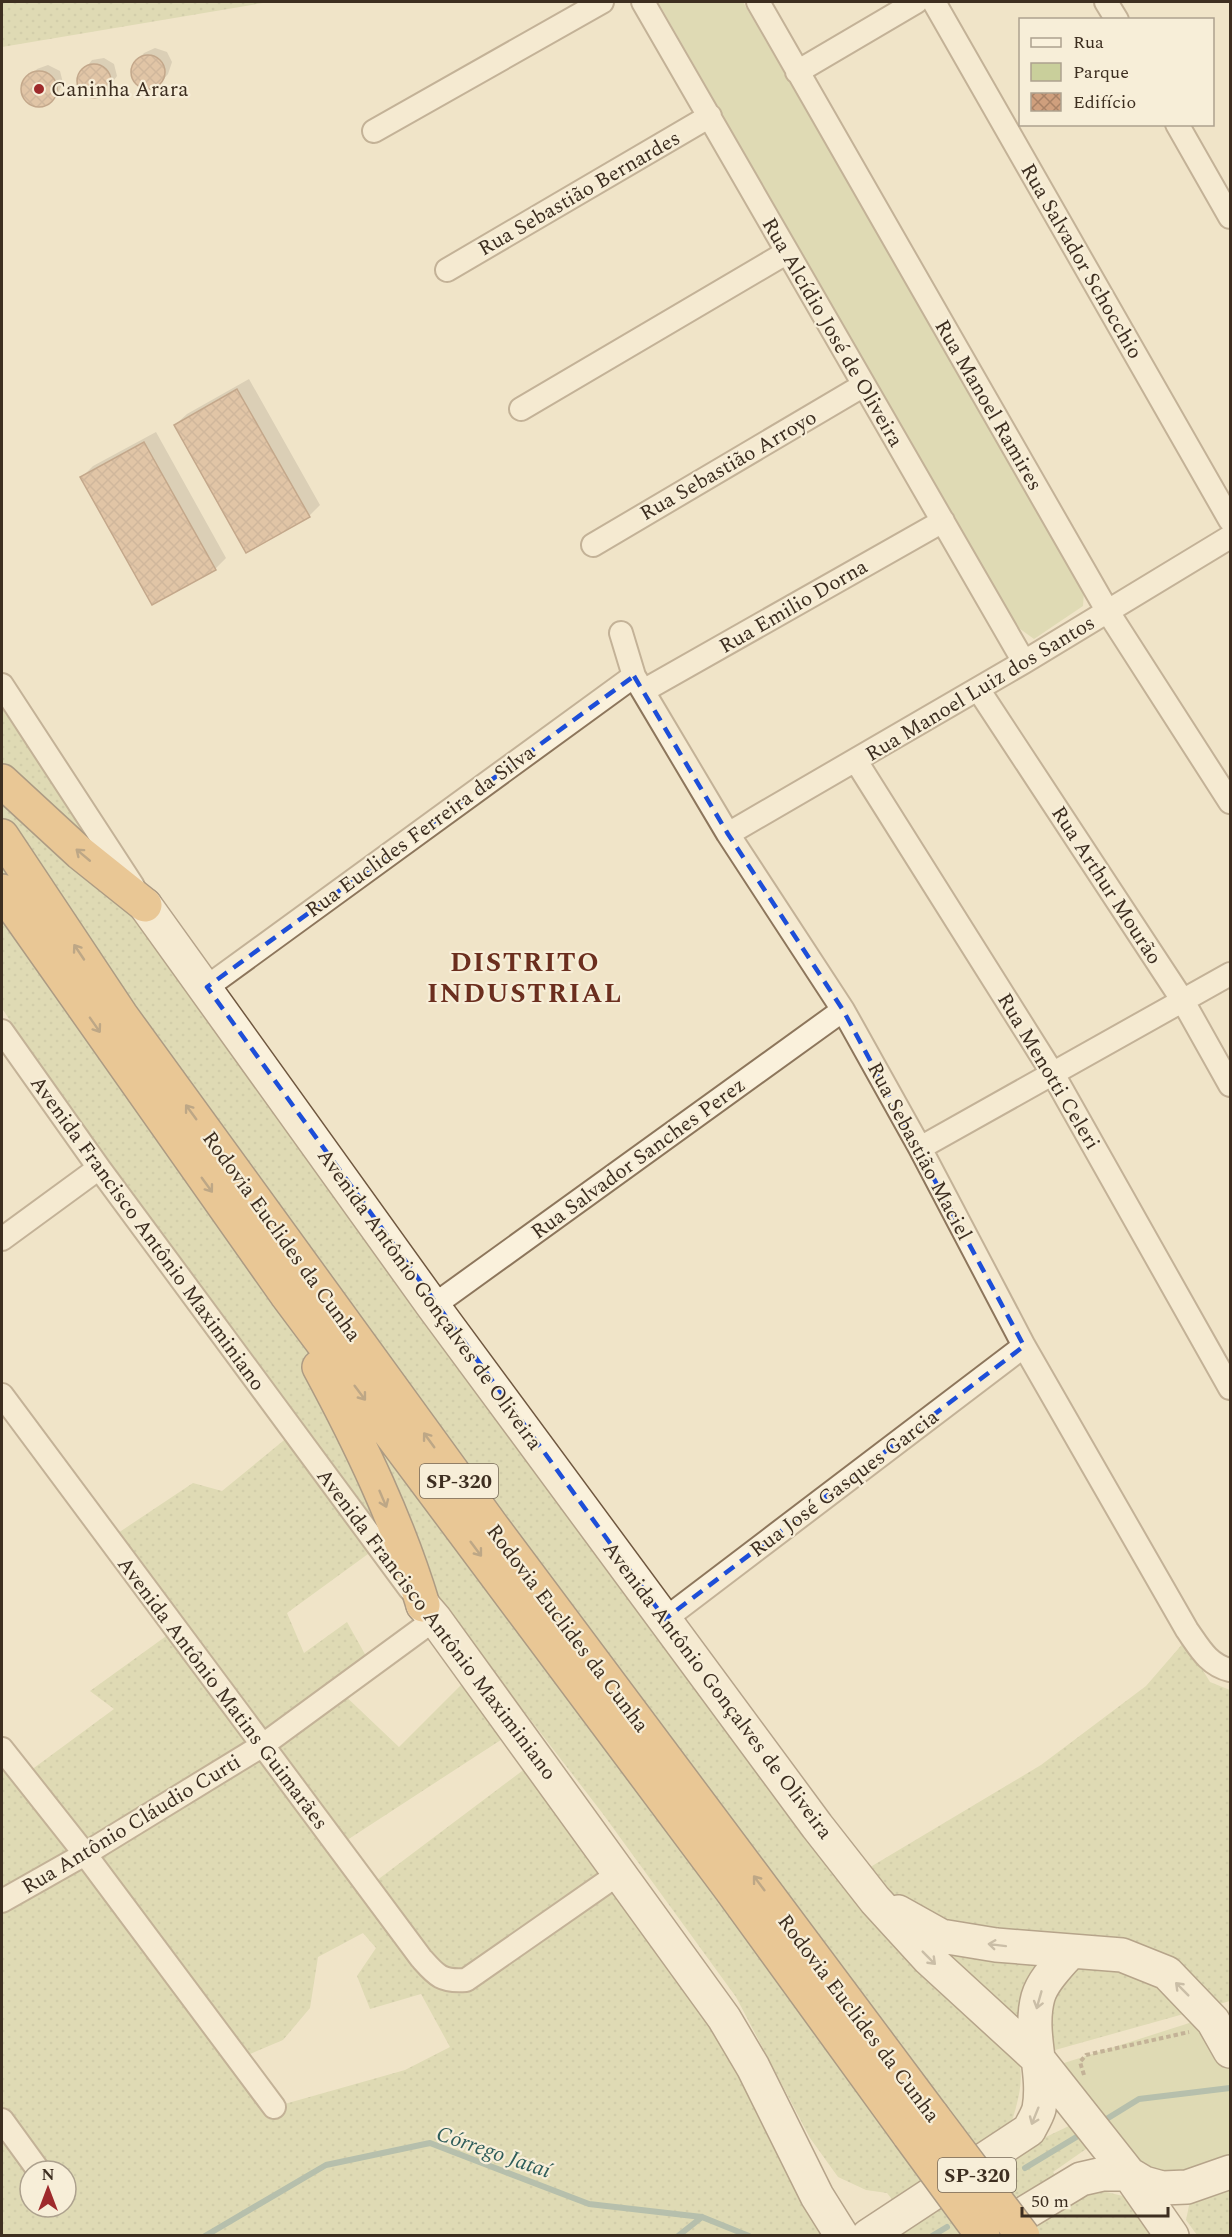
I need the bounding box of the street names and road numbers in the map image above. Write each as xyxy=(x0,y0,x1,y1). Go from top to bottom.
street label: Rua Sebastião Bernardes xyxy=(472,123,687,265)
street label: Rua Salvador Schocchio xyxy=(1012,158,1150,365)
street label: Rua Alcídio José de Oliveira xyxy=(753,212,911,454)
street label: Rua Manoel Ramires xyxy=(926,314,1050,497)
street label: Rua Sebastião Arroyo xyxy=(634,402,823,530)
street label: Rua Emilio Dorna xyxy=(713,551,874,662)
street label: Rua Manoel Luiz dos Santos xyxy=(859,607,1102,770)
street label: Rua Euclides Ferreira da Silva xyxy=(299,737,543,926)
street label: Rua Arthur Mourão xyxy=(1043,800,1170,971)
street label: Rua Menotti Celeri xyxy=(988,987,1108,1156)
street label: Rua Sebastião Maciel xyxy=(858,1056,980,1246)
street label: Avenida Francisco Antônio Maximiniano xyxy=(22,1069,273,1398)
street label: Rua Salvador Sanches Perez xyxy=(525,1070,753,1248)
street label: Rodovia Euclides da Cunha xyxy=(194,1124,369,1349)
street label: Avenida Antônio Gonçalves de Oliveira xyxy=(309,1142,550,1458)
street label: Rua José Gasques Garcia xyxy=(743,1401,947,1566)
street label: Avenida Francisco Antônio Maximiniano xyxy=(308,1462,564,1787)
road number: SP-320 xyxy=(420,1464,498,1498)
street label: Rodovia Euclides da Cunha xyxy=(478,1518,657,1740)
street label: Avenida Antônio Gonçalves de Oliveira xyxy=(594,1535,841,1847)
street label: Avenida Antônio Matins Guimarães xyxy=(109,1550,336,1837)
street label: Rua Antônio Cláudio Curti xyxy=(16,1747,247,1903)
street label: Rodovia Euclides da Cunha xyxy=(769,1908,948,2130)
road number: SP-320 xyxy=(938,2158,1016,2192)

